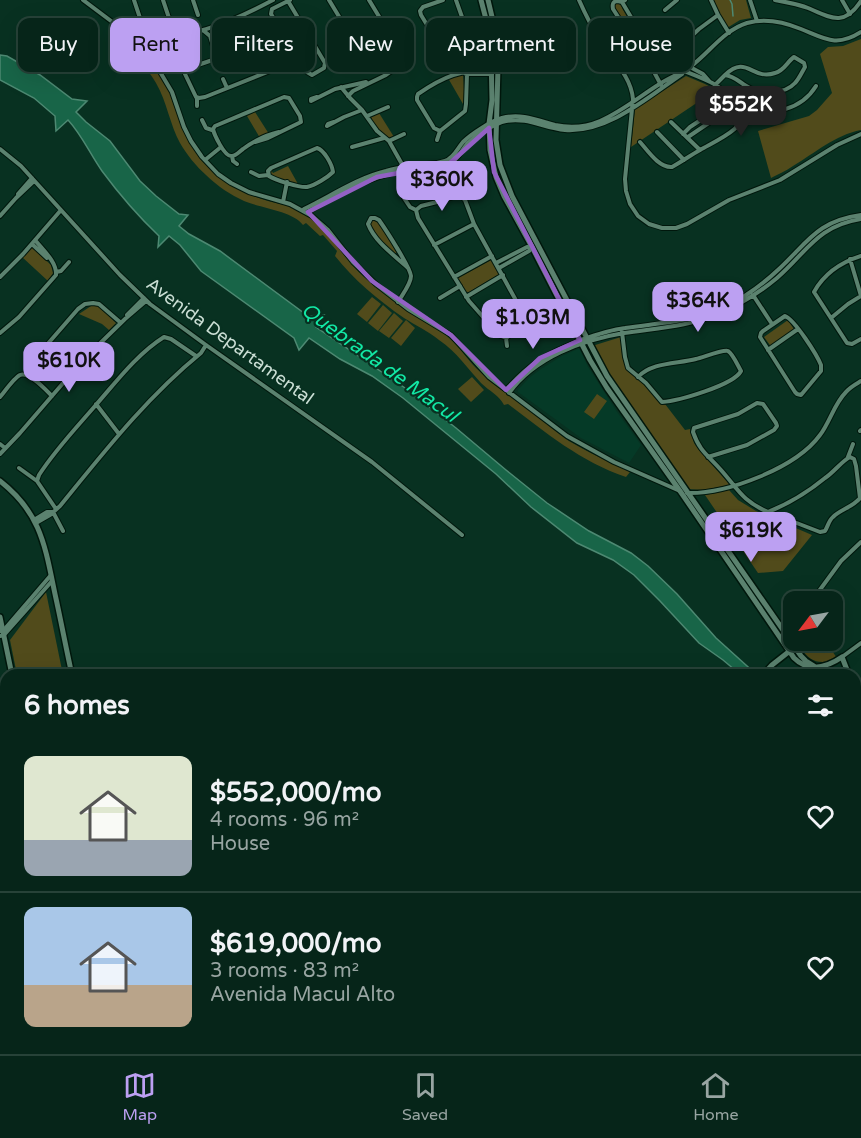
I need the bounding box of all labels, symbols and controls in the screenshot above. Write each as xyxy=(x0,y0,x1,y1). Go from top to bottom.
chip: Buy xyxy=(18,18,98,72)
chip: Rent xyxy=(110,18,200,72)
chip: Filters xyxy=(212,18,315,72)
chip: New xyxy=(327,18,414,72)
chip: Apartment xyxy=(426,18,576,72)
chip: House xyxy=(588,18,693,72)
pin: $552K xyxy=(699,86,783,137)
text: $552K xyxy=(709,93,773,117)
pin: $360K xyxy=(400,161,484,212)
text: $360K xyxy=(410,168,474,192)
street label: Avenida Departamental xyxy=(142,273,318,409)
pin: $364K xyxy=(656,282,740,333)
text: $364K xyxy=(666,289,730,313)
water label: Quebrada de Macul xyxy=(296,298,464,429)
pin: $1.03M xyxy=(484,299,582,350)
text: $1.03M xyxy=(496,306,570,330)
pin: $610K xyxy=(27,342,111,393)
text: $610K xyxy=(37,349,101,373)
pin: $619K xyxy=(709,512,793,563)
text: $619K xyxy=(719,519,783,543)
north arrow xyxy=(783,591,843,651)
map controls xyxy=(783,591,843,651)
icon: filters xyxy=(804,689,837,722)
text: 6 homes xyxy=(24,690,130,721)
text: $552,000/mo xyxy=(210,777,382,808)
icon: home xyxy=(72,780,144,852)
icon: heart xyxy=(804,800,837,833)
text: 4 rooms · 96 m² xyxy=(210,808,359,832)
text: House xyxy=(210,832,270,856)
text: $619,000/mo xyxy=(210,928,382,959)
icon: home xyxy=(72,931,144,1003)
icon: heart xyxy=(804,951,837,984)
text: 3 rooms · 83 m² xyxy=(210,959,359,983)
text: Avenida Macul Alto xyxy=(210,983,395,1007)
tab: Map xyxy=(122,1069,157,1125)
tab: Saved xyxy=(402,1069,448,1125)
tab: Home xyxy=(693,1069,738,1125)

